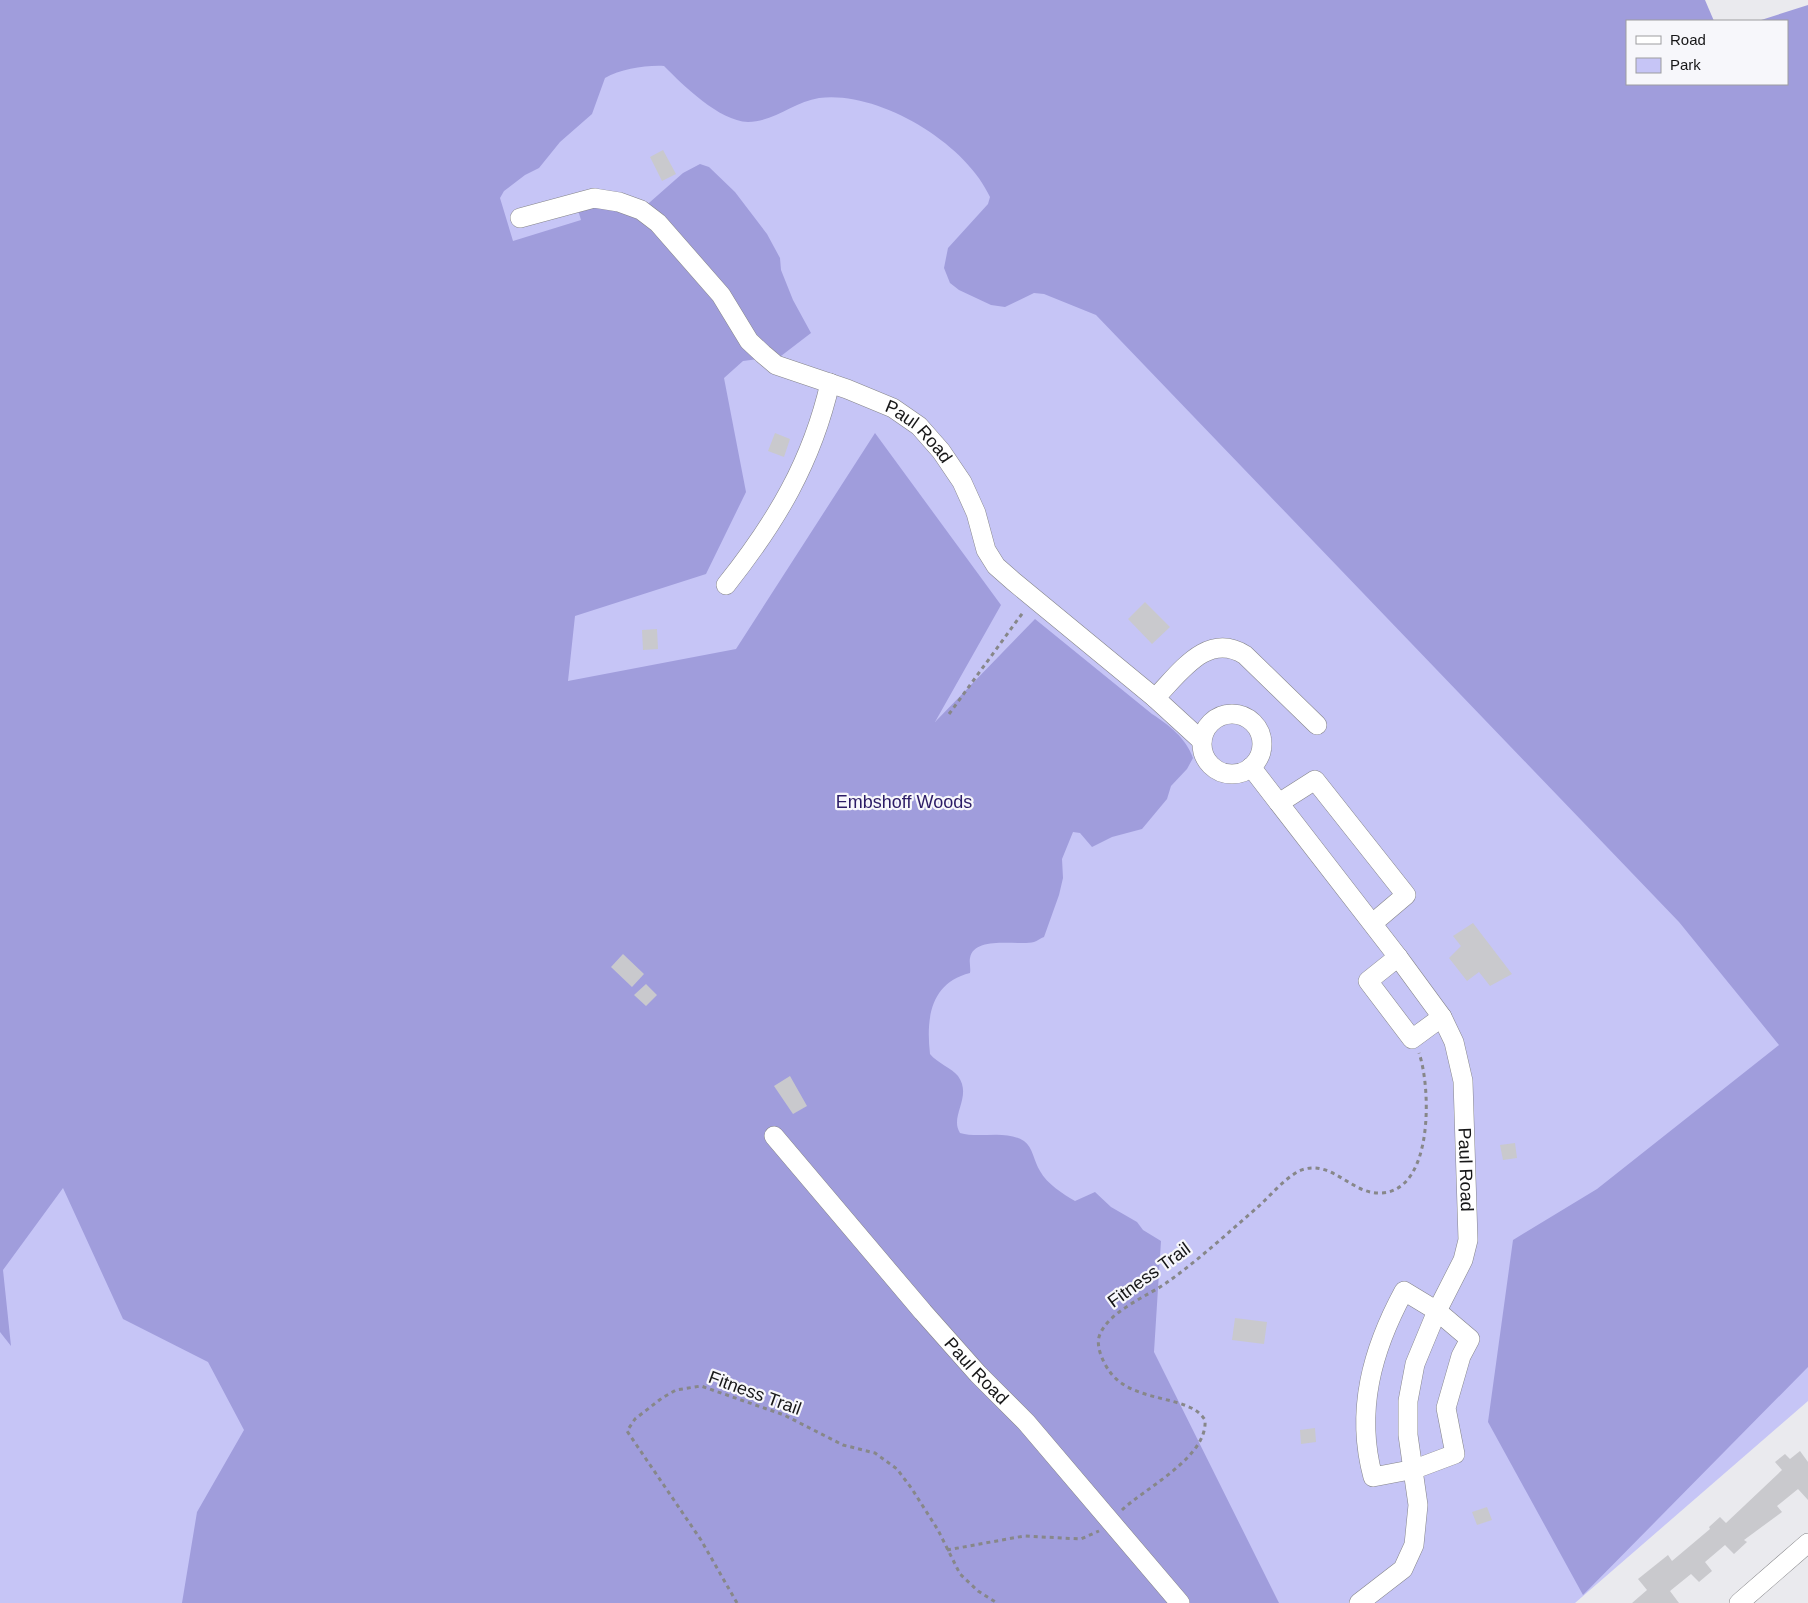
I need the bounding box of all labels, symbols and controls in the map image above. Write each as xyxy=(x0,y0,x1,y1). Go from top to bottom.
legend xyxy=(1626,20,1788,85)
text: Road xyxy=(1670,31,1706,48)
text: Park xyxy=(1670,56,1701,73)
street label: Paul Road xyxy=(883,396,956,467)
park label: Embshoff Woods xyxy=(836,792,972,812)
street label: Paul Road xyxy=(1454,1127,1477,1212)
street label: Fitness Trail xyxy=(1104,1238,1194,1312)
street label: Paul Road xyxy=(940,1333,1012,1408)
street label: Fitness Trail xyxy=(706,1367,804,1419)

